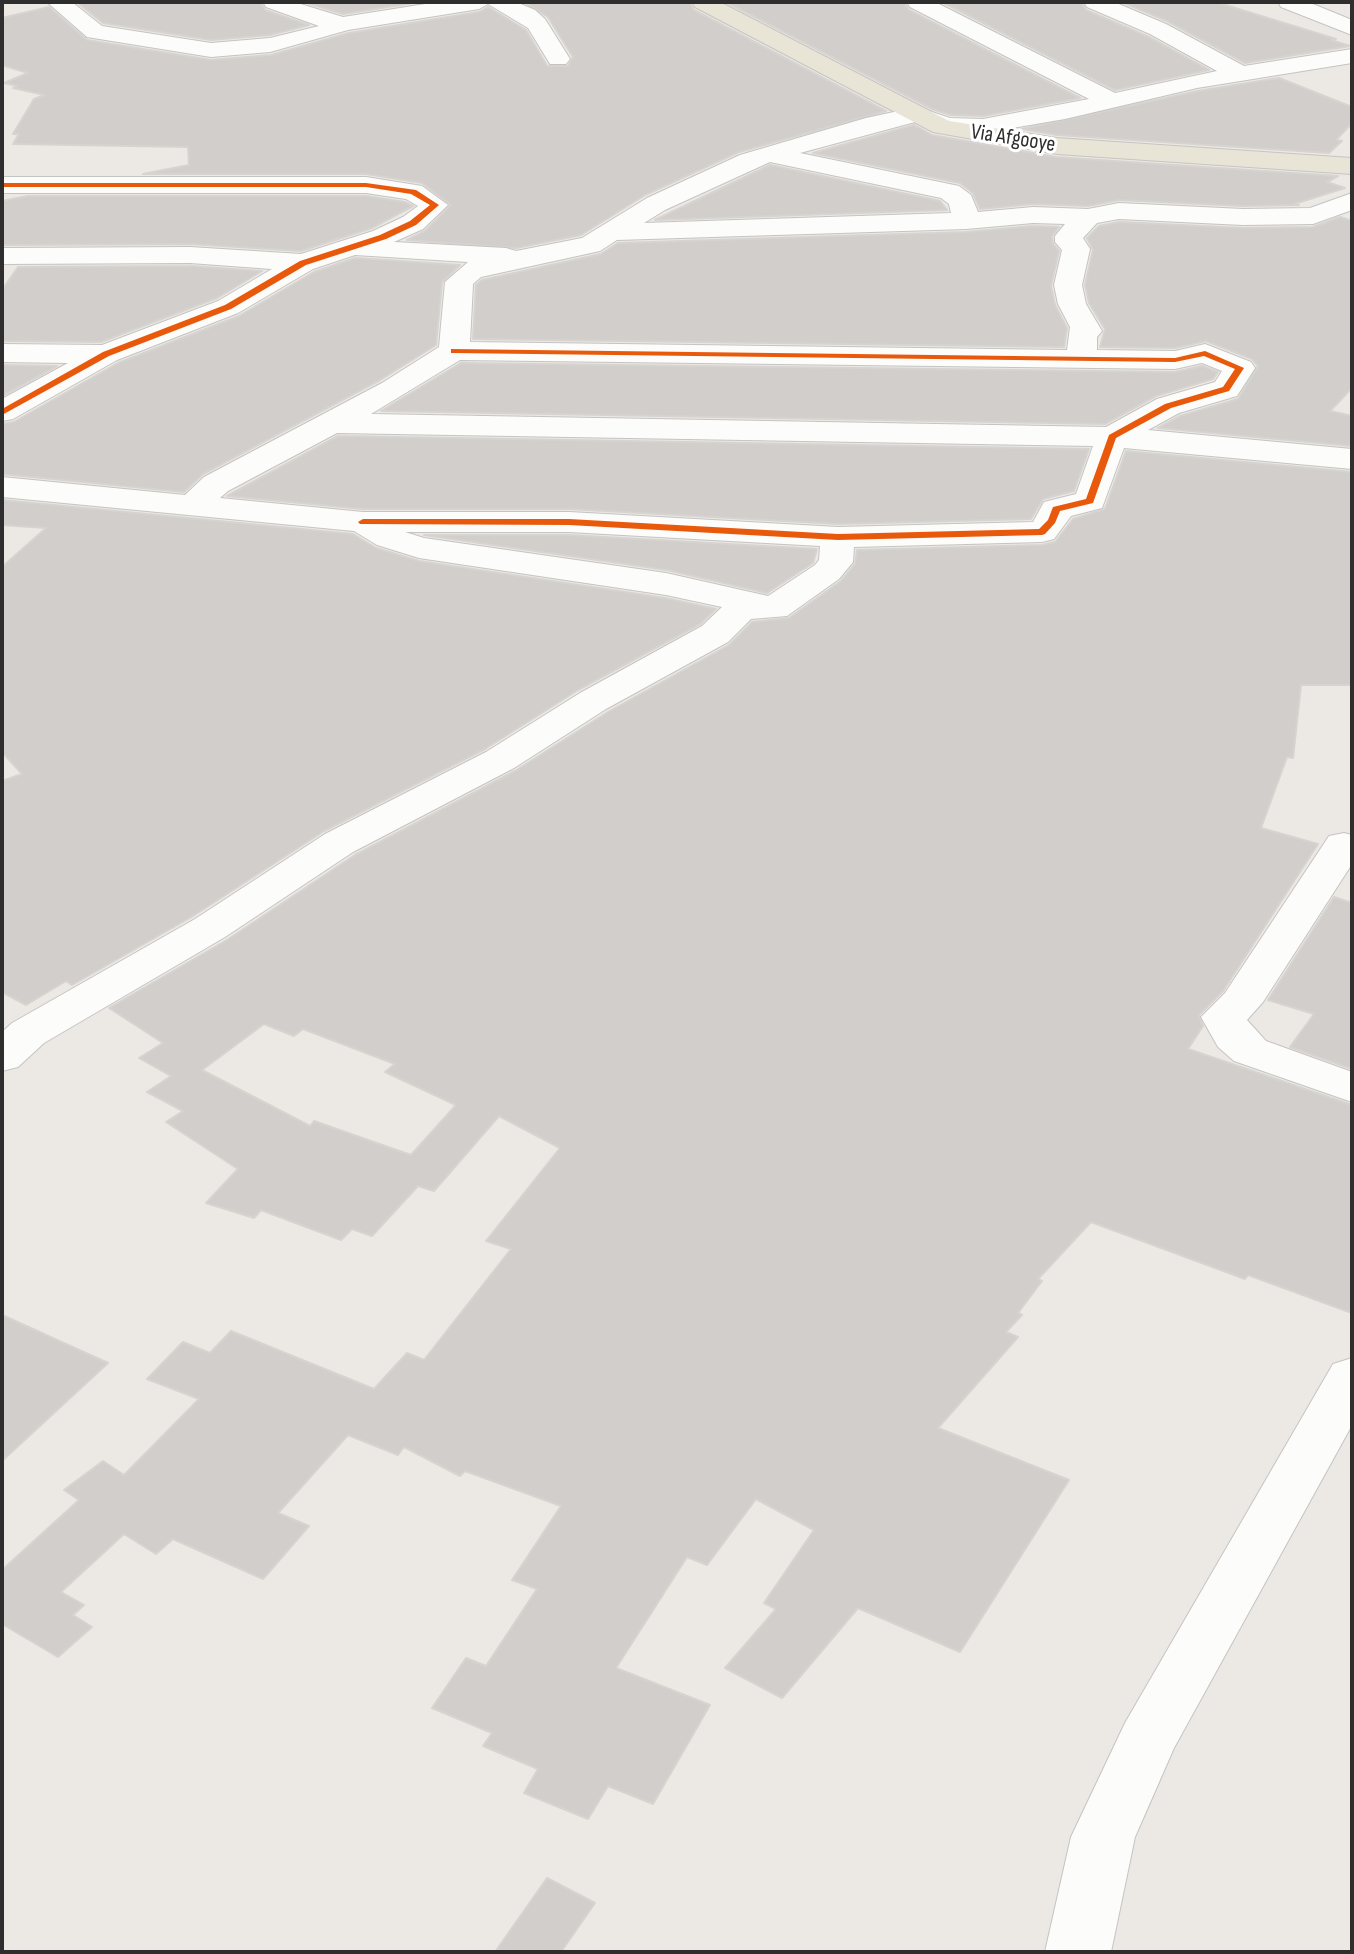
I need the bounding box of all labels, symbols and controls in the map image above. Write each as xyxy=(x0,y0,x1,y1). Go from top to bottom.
street label: Via Afgooye xyxy=(969,119,1057,159)

